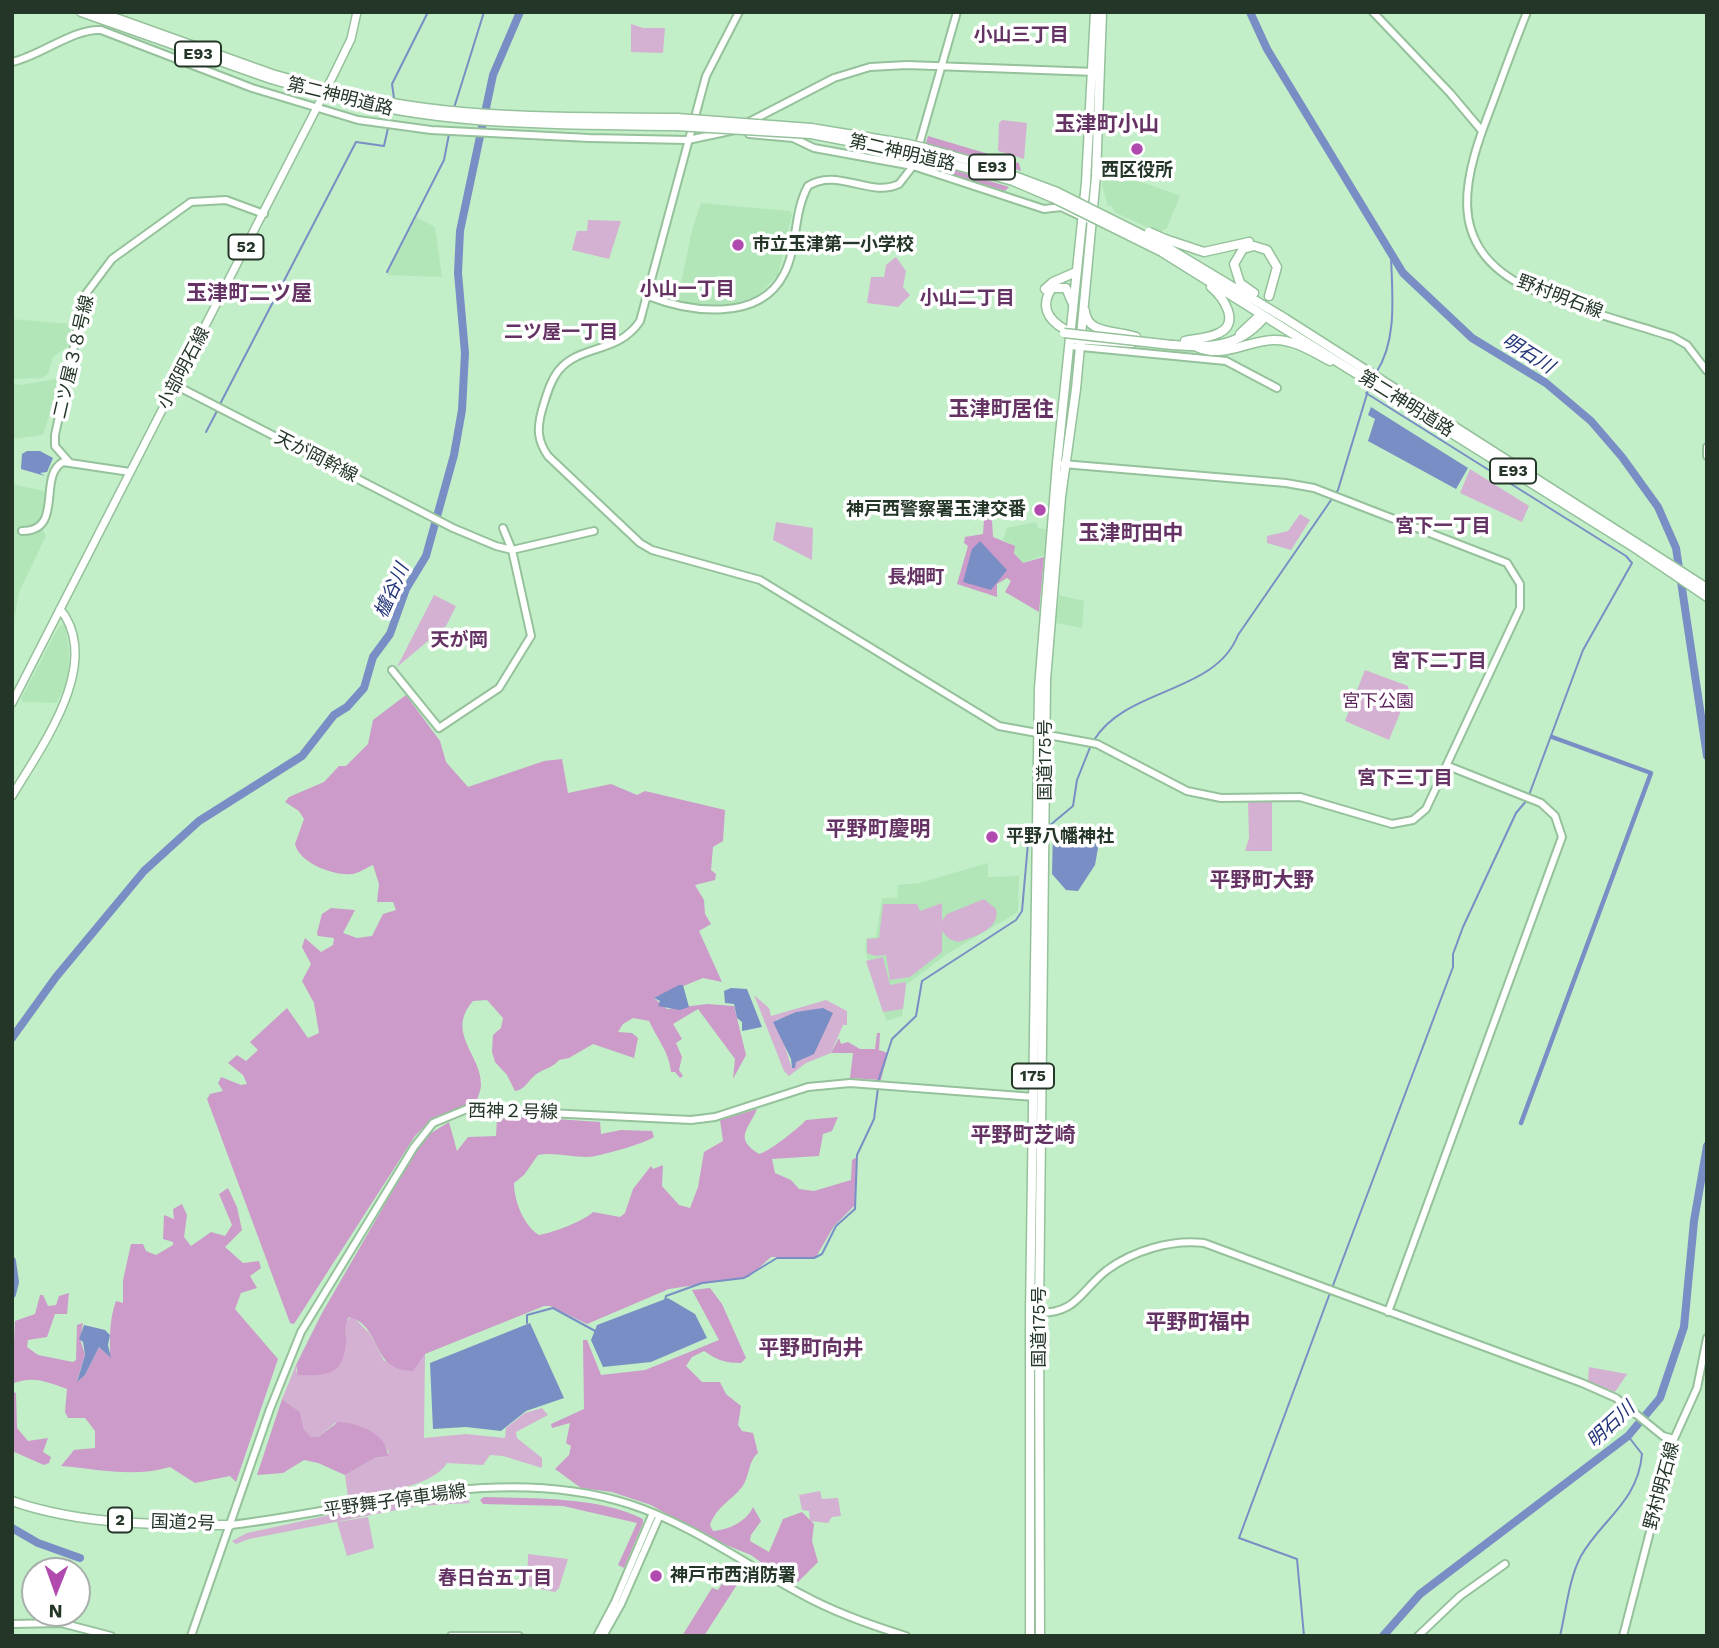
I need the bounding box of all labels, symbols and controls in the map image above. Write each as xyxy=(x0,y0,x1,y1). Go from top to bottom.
district label: 小山三丁目 xyxy=(974,24,1068,46)
road number: E93 xyxy=(175,42,221,66)
street label: 第二神明道路 xyxy=(285,73,395,121)
district label: 玉津町小山 xyxy=(1055,112,1159,138)
street label: 第二神明道路 xyxy=(847,130,957,176)
marker: 西区役所 xyxy=(1129,141,1145,157)
road number: E93 xyxy=(969,154,1015,180)
place label: 西区役所 xyxy=(1101,160,1173,182)
road number: 52 xyxy=(229,234,264,260)
place label: 市立玉津第一小学校 xyxy=(752,234,914,256)
marker: 市立玉津第一小学校 xyxy=(730,237,746,253)
street label: 野村明石線 xyxy=(1514,271,1606,323)
district label: 小山一丁目 xyxy=(640,278,734,300)
district label: 玉津町二ツ屋 xyxy=(186,281,312,307)
district label: 小山二丁目 xyxy=(920,287,1014,309)
street label: 二ツ屋３８号線 xyxy=(49,293,99,421)
district label: 二ツ屋一丁目 xyxy=(504,321,618,343)
street label: 小部明石線 xyxy=(153,323,215,413)
water label: 明石川 xyxy=(1498,329,1558,379)
street label: 第二神明道路 xyxy=(1354,366,1458,442)
district label: 玉津町居住 xyxy=(949,397,1053,423)
street label: 天が岡幹線 xyxy=(271,427,361,487)
road number: E93 xyxy=(1490,458,1536,484)
place label: 神戸西警察署玉津交番 xyxy=(846,499,1026,521)
marker: 神戸西警察署玉津交番 xyxy=(1032,502,1048,518)
district label: 宮下一丁目 xyxy=(1396,515,1490,537)
district label: 玉津町田中 xyxy=(1079,521,1183,547)
water label: 櫨谷川 xyxy=(370,560,414,622)
district label: 長畑町 xyxy=(888,566,944,588)
district label: 天が岡 xyxy=(431,629,487,651)
district label: 宮下二丁目 xyxy=(1392,650,1486,672)
park label: 宮下公園 xyxy=(1342,691,1414,713)
street label: 国道175号 xyxy=(1035,719,1057,801)
district label: 宮下三丁目 xyxy=(1358,767,1452,789)
district label: 平野町慶明 xyxy=(826,817,930,843)
place label: 平野八幡神社 xyxy=(1006,826,1114,848)
marker: 平野八幡神社 xyxy=(984,829,1000,845)
district label: 平野町大野 xyxy=(1210,868,1314,894)
road number: 175 xyxy=(1012,1064,1054,1088)
street label: 西神２号線 xyxy=(468,1100,558,1124)
district label: 平野町芝崎 xyxy=(971,1123,1075,1149)
street label: 国道175号 xyxy=(1029,1286,1051,1368)
district label: 平野町福中 xyxy=(1146,1310,1250,1336)
district label: 平野町向井 xyxy=(759,1336,863,1362)
water label: 明石川 xyxy=(1582,1397,1640,1453)
street label: 野村明石線 xyxy=(1640,1440,1684,1532)
street label: 平野舞子停車場線 xyxy=(322,1480,468,1522)
road number: 2 xyxy=(108,1508,132,1532)
street label: 国道2号 xyxy=(150,1511,216,1535)
north arrow xyxy=(21,1557,91,1627)
place label: 神戸市西消防署 xyxy=(670,1565,796,1587)
district label: 春日台五丁目 xyxy=(438,1567,552,1589)
marker: 神戸市西消防署 xyxy=(648,1568,664,1584)
text: N xyxy=(48,1600,63,1623)

